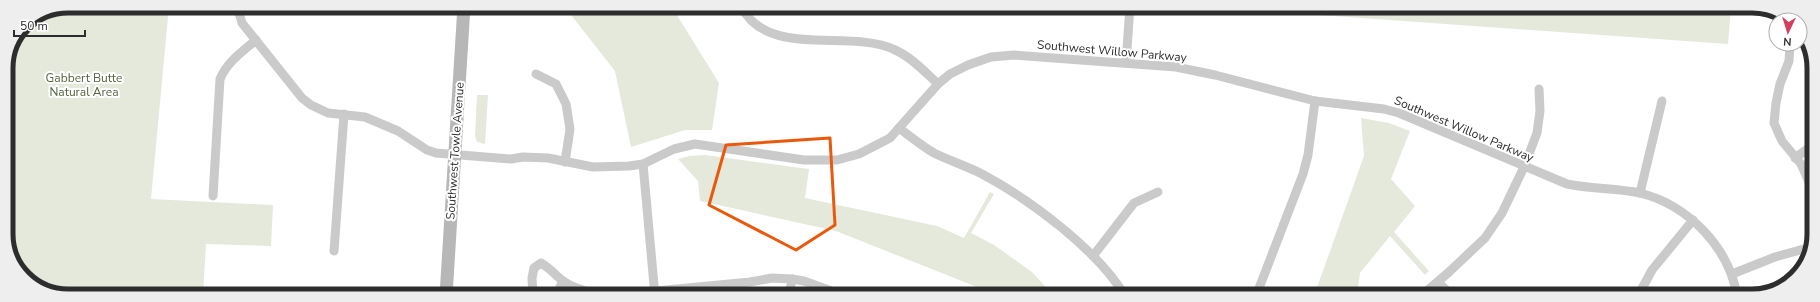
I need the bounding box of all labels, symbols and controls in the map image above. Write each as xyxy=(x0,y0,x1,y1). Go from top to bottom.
scale bar xyxy=(14,12,85,38)
north arrow xyxy=(1768,12,1808,52)
text: 50 m xyxy=(20,18,48,34)
text: N xyxy=(1783,34,1792,49)
street label: Southwest Willow Parkway xyxy=(1037,36,1188,66)
park label: Gabbert Butte Natural Area xyxy=(46,70,122,100)
street label: Southwest Towle Avenue xyxy=(442,82,468,220)
street label: Southwest Willow Parkway xyxy=(1392,92,1537,166)

